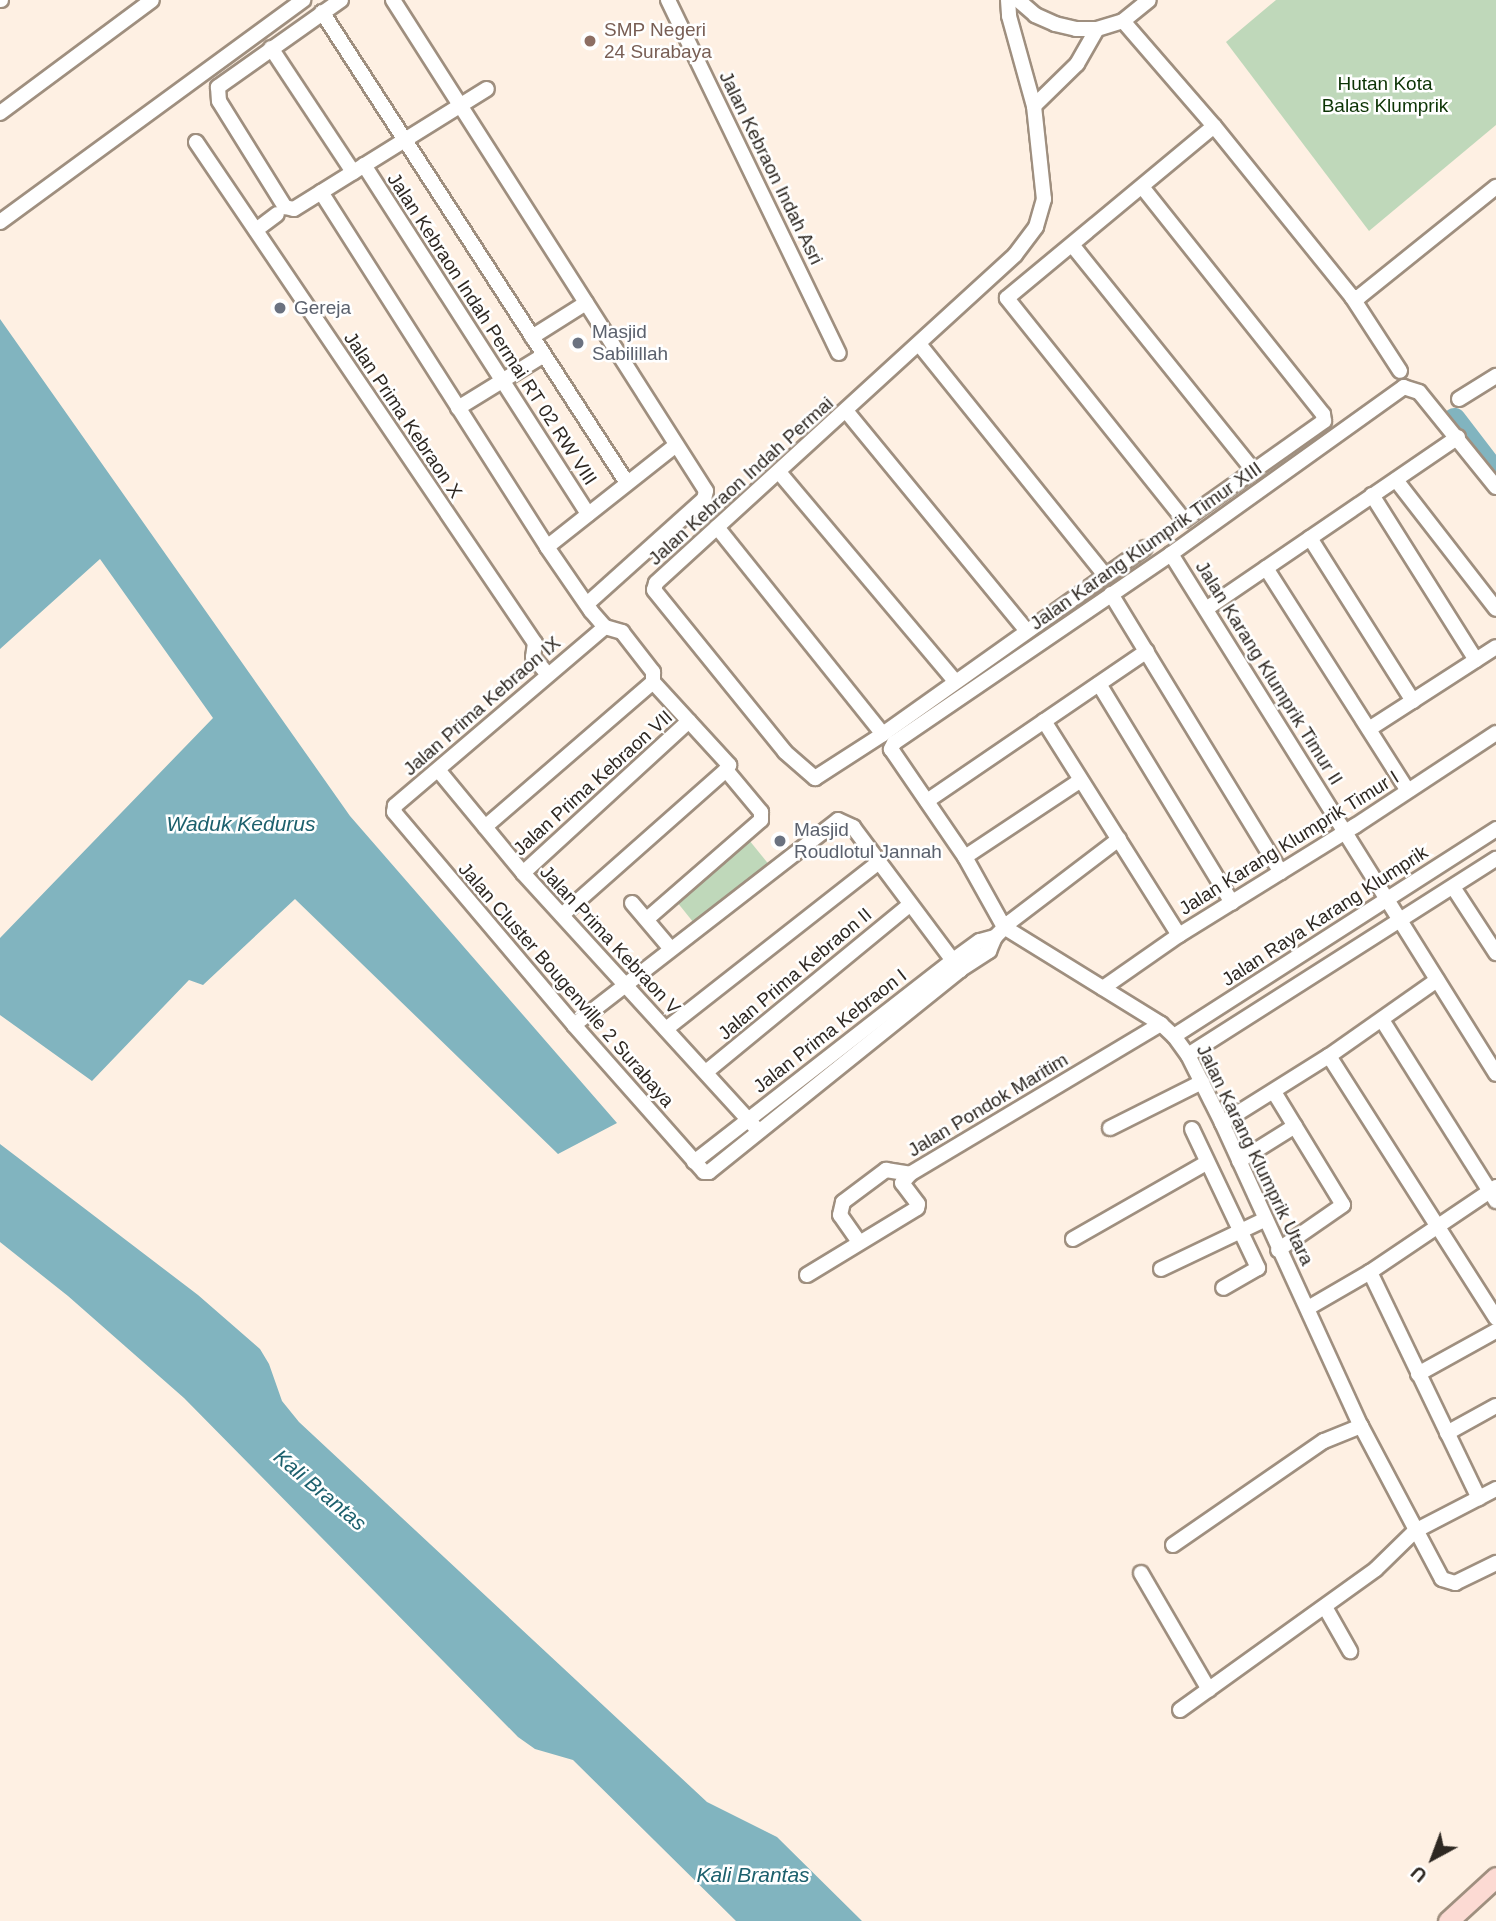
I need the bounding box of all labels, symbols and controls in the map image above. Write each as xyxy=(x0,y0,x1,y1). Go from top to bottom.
place label: SMP Negeri 24 Surabaya xyxy=(604,19,712,63)
marker: SMP Negeri 24 Surabaya xyxy=(582,33,598,49)
street label: Jalan Kebraon Indah Asri xyxy=(714,67,828,269)
park label: Hutan Kota Balas Klumprik xyxy=(1322,73,1448,117)
street label: Jalan Kebraon Indah Permai RT 02 RW VIII xyxy=(382,169,602,489)
place label: Gereja xyxy=(294,297,351,319)
marker: Gereja xyxy=(272,300,288,316)
place label: Masjid Sabilillah xyxy=(592,321,668,365)
street label: Jalan Prima Kebraon X xyxy=(339,328,467,502)
marker: Masjid Sabilillah xyxy=(570,335,586,351)
street label: Jalan Kebraon Indah Permai xyxy=(644,392,838,570)
street label: Jalan Karang Klumprik Timur XIII xyxy=(1026,457,1266,635)
street label: Jalan Karang Klumprik Timur II xyxy=(1190,557,1348,789)
street label: Jalan Prima Kebraon IX xyxy=(399,632,565,780)
street label: Jalan Prima Kebraon VII xyxy=(509,706,677,860)
street label: Jalan Karang Klumprik Timur I xyxy=(1175,766,1403,920)
water label: Waduk Kedurus xyxy=(166,811,316,837)
place label: Masjid Roudlotul Jannah xyxy=(794,819,942,863)
marker: Masjid Roudlotul Jannah xyxy=(772,833,788,849)
street label: Jalan Raya Karang Klumprik xyxy=(1218,841,1432,991)
street label: Jalan Cluster Bougenville 2 Surabaya xyxy=(453,858,679,1112)
street label: Jalan Prima Kebraon V xyxy=(535,861,685,1019)
street label: Jalan Prima Kebraon II xyxy=(714,903,876,1045)
street label: Jalan Prima Kebraon I xyxy=(749,964,911,1098)
street label: Jalan Karang Klumprik Utara xyxy=(1192,1041,1318,1269)
street label: Jalan Pondok Maritim xyxy=(904,1048,1072,1162)
water label: Kali Brantas xyxy=(269,1444,371,1536)
north arrow xyxy=(1398,1823,1468,1893)
water label: Kali Brantas xyxy=(696,1862,810,1888)
text: U xyxy=(1407,1862,1431,1887)

